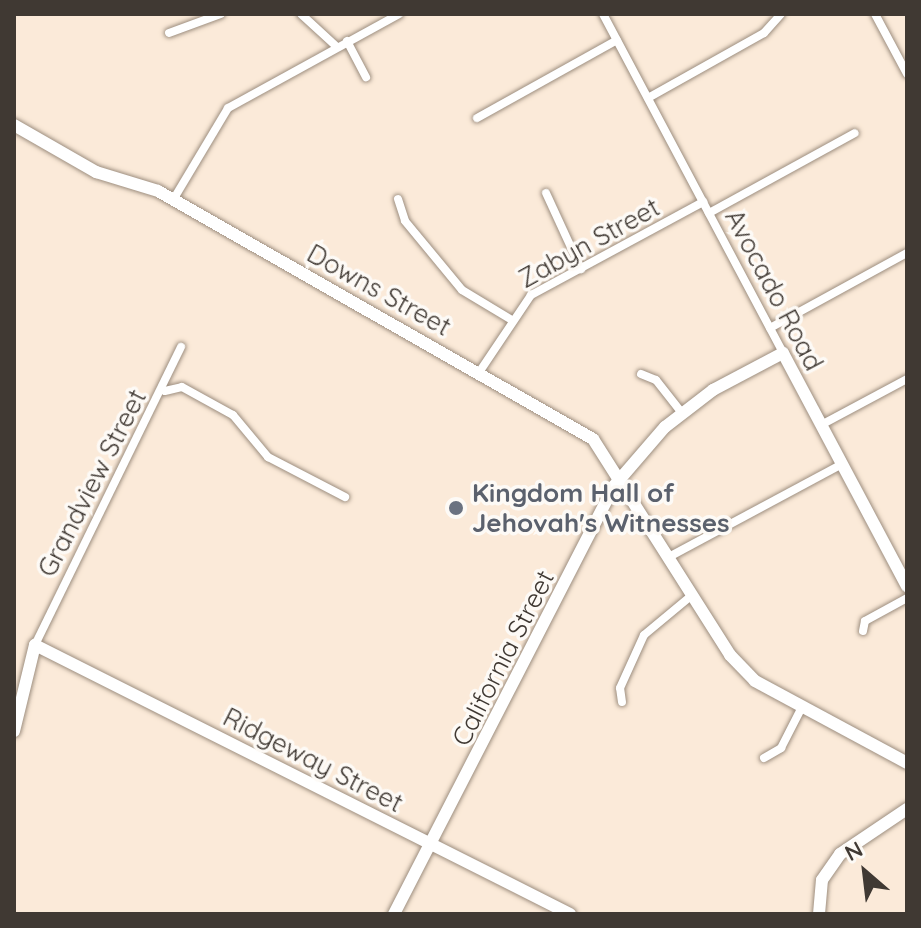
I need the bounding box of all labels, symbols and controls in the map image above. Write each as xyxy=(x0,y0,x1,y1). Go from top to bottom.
street label: Zabyn Street xyxy=(513,191,665,295)
street label: Avocado Road xyxy=(719,204,829,376)
street label: Downs Street xyxy=(302,238,456,342)
street label: Grandview Street xyxy=(31,384,153,582)
place label: Kingdom Hall of Jehovah's Witnesses xyxy=(472,477,730,538)
marker: Kingdom Hall of Jehovah's Witnesses xyxy=(447,499,465,517)
street label: California Street xyxy=(445,565,561,751)
street label: Ridgeway Street xyxy=(218,701,408,819)
north arrow xyxy=(825,832,905,912)
text: N xyxy=(840,835,867,867)

